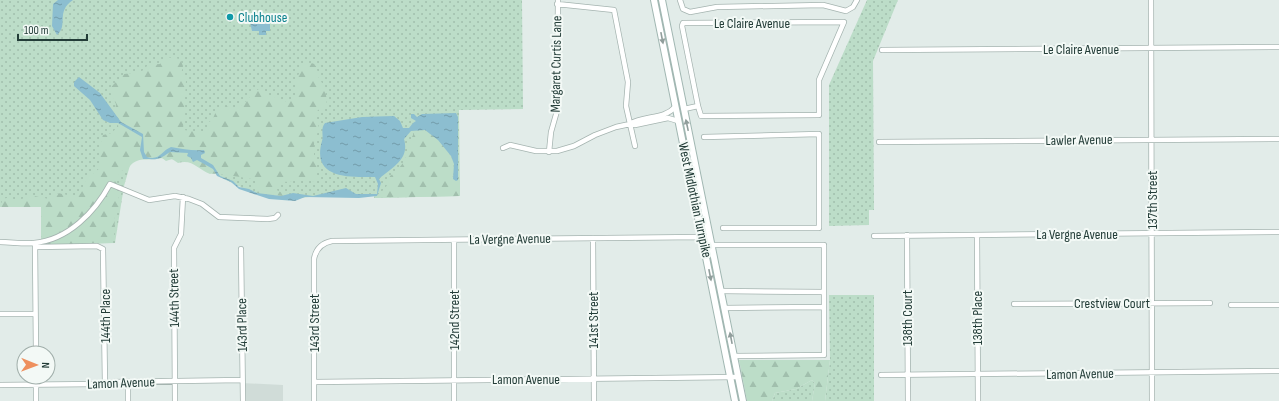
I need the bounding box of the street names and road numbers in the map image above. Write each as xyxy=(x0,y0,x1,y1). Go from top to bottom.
street label: Margaret Curtis Lane xyxy=(547,15,565,113)
street label: Le Claire Avenue xyxy=(714,15,790,32)
street label: Le Claire Avenue xyxy=(1043,41,1119,58)
street label: Lawler Avenue xyxy=(1045,131,1113,149)
street label: West Midlothian Turnpike xyxy=(674,141,716,259)
street label: 137th Street xyxy=(1144,171,1161,229)
street label: La Vergne Avenue xyxy=(1036,226,1118,243)
street label: La Vergne Avenue xyxy=(469,230,551,248)
street label: 144th Street xyxy=(165,269,183,327)
street label: 144th Place xyxy=(97,289,114,343)
street label: 142nd Street xyxy=(446,290,463,350)
street label: 138th Court xyxy=(899,290,916,346)
street label: 138th Place xyxy=(969,291,986,345)
street label: 141st Street xyxy=(585,292,602,348)
street label: 143rd Street xyxy=(306,294,323,352)
street label: Crestview Court xyxy=(1074,295,1150,312)
street label: 143rd Place xyxy=(233,298,251,352)
street label: Lamon Avenue xyxy=(1046,365,1114,383)
street label: Lamon Avenue xyxy=(492,371,560,388)
street label: Lamon Avenue xyxy=(87,373,155,393)

